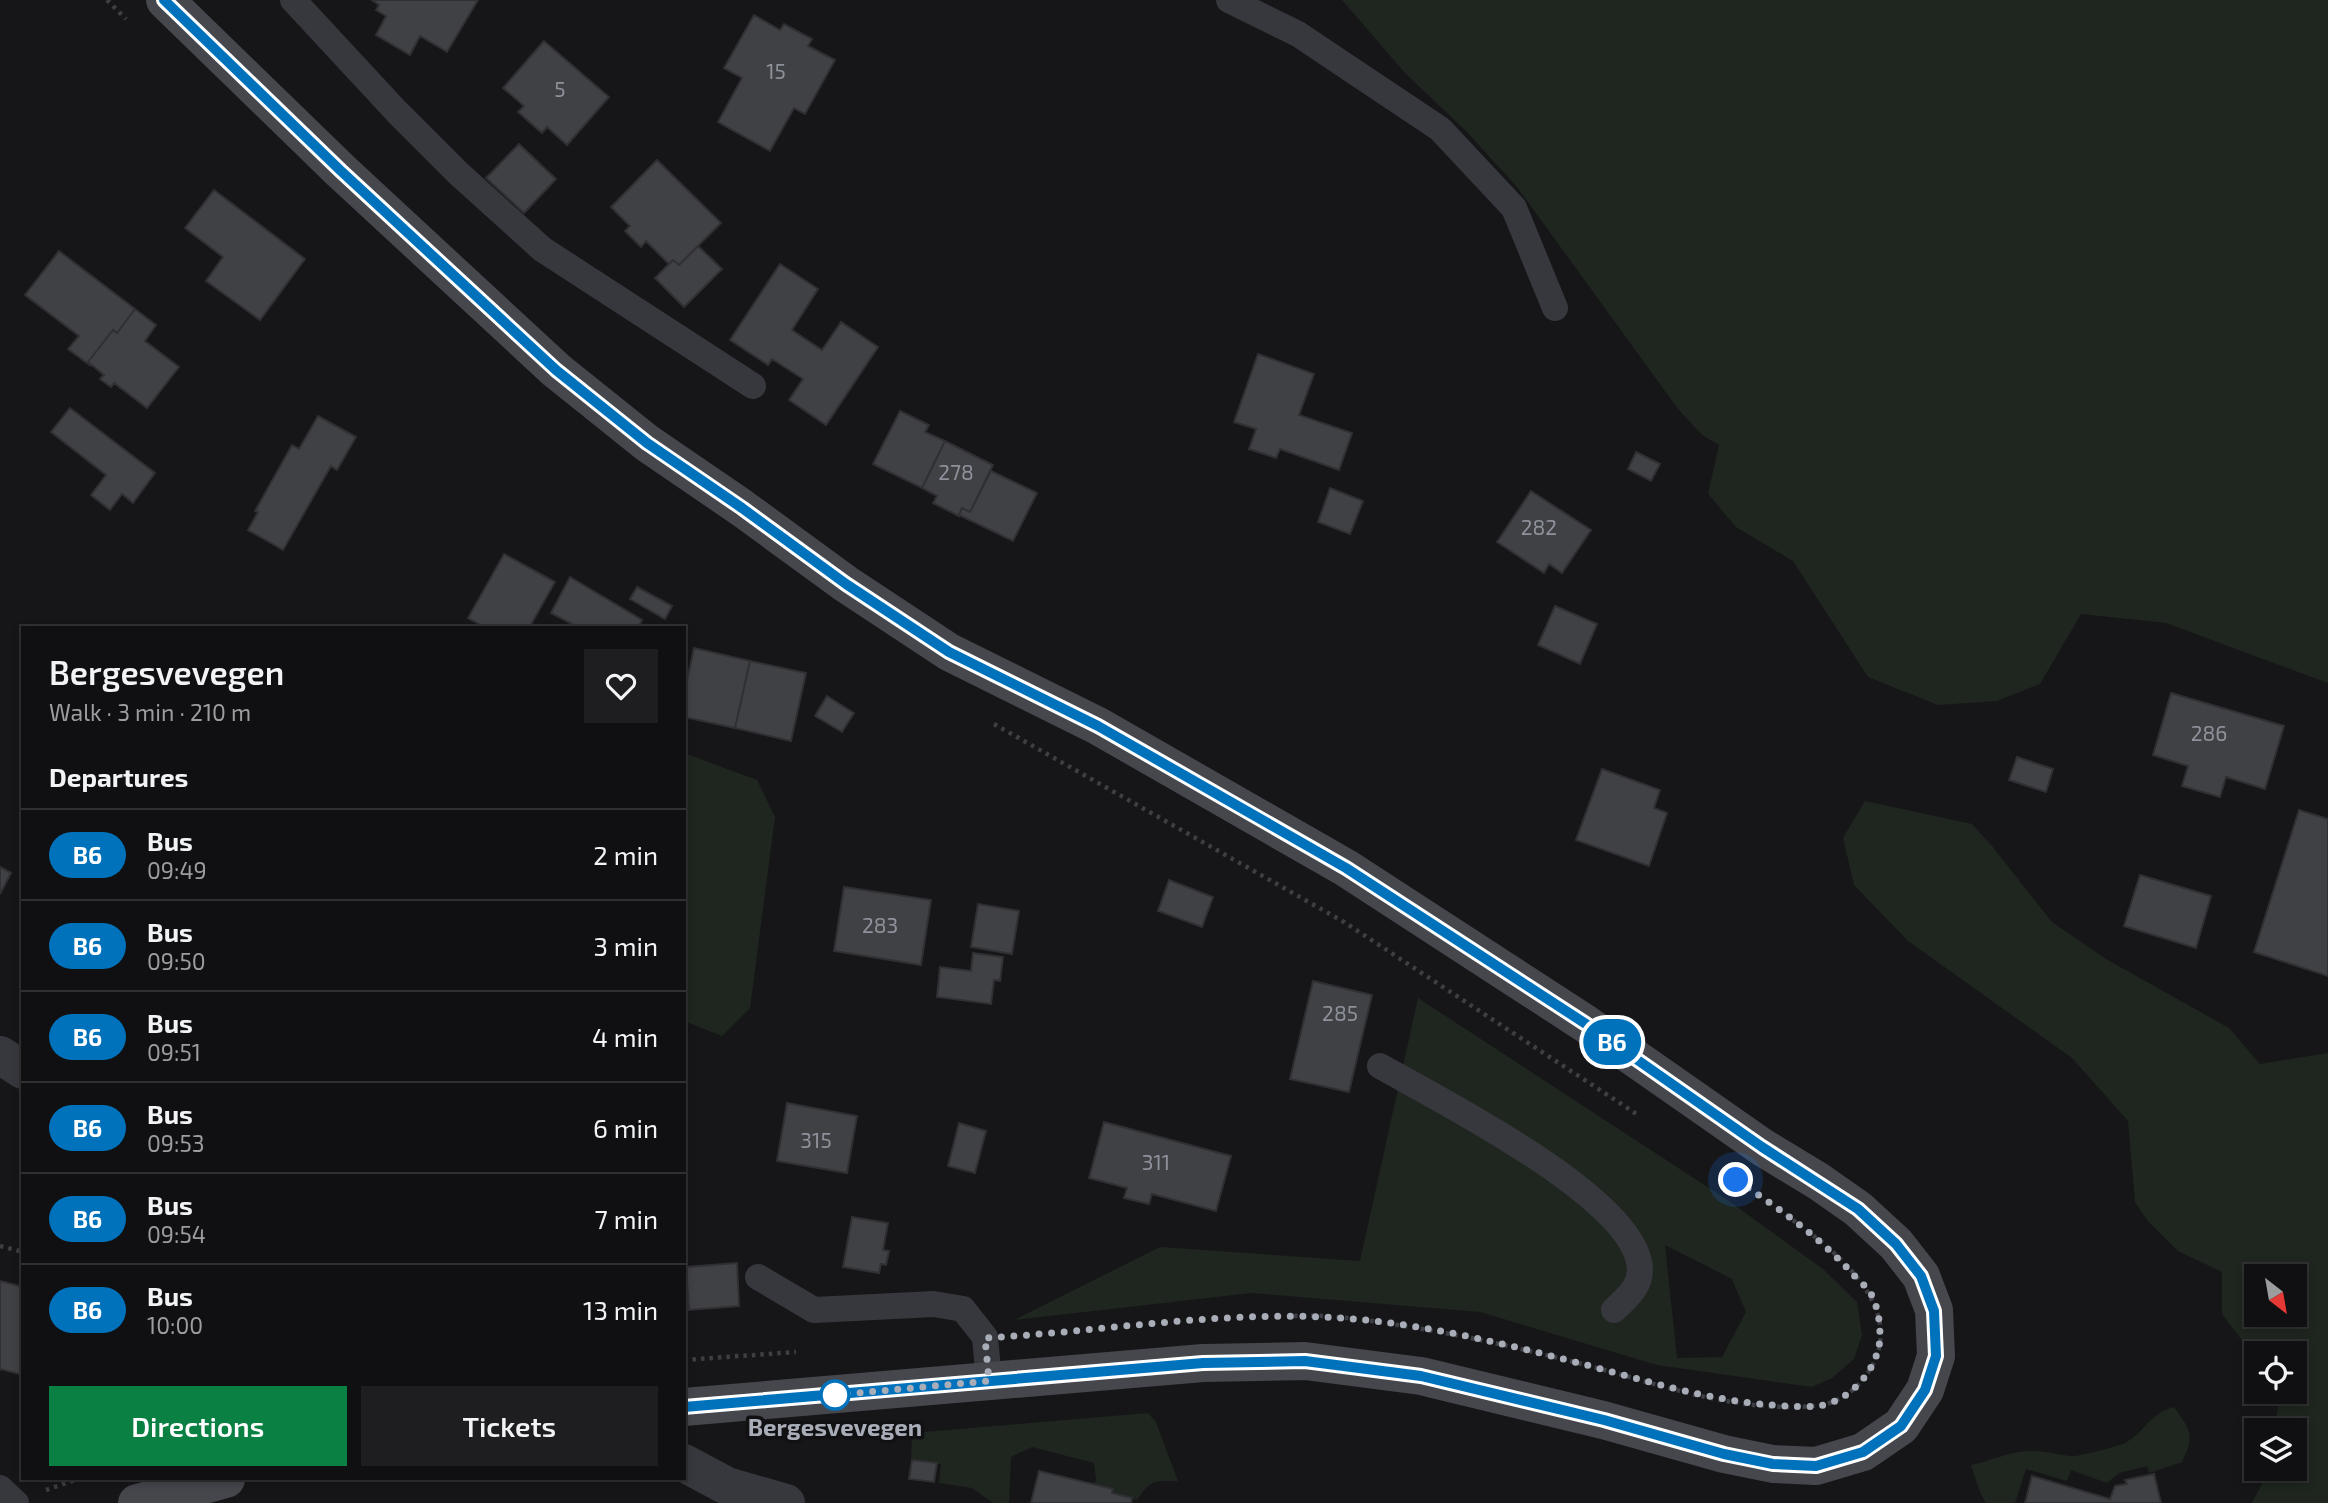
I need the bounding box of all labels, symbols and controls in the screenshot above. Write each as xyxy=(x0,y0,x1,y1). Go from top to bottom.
house number: 15 xyxy=(766,58,786,83)
house number: 5 xyxy=(554,76,566,101)
house number: 278 xyxy=(938,459,974,484)
house number: 282 xyxy=(1521,514,1557,539)
button: heart xyxy=(584,649,658,723)
text: Bergesvevegen xyxy=(49,652,284,692)
text: Walk · 3 min · 210 m xyxy=(49,698,251,726)
house number: 286 xyxy=(2191,720,2227,745)
text: Departures xyxy=(49,761,188,792)
text: Bus xyxy=(147,825,193,856)
text: 2 min xyxy=(593,839,658,870)
text: B6 xyxy=(73,840,102,869)
text: 09:49 xyxy=(147,856,207,884)
house number: 283 xyxy=(862,912,898,937)
text: Bus xyxy=(147,916,193,947)
text: 3 min xyxy=(593,930,658,961)
text: B6 xyxy=(73,931,102,960)
text: 09:50 xyxy=(147,947,206,975)
house number: 285 xyxy=(1322,1000,1358,1025)
text: Bus xyxy=(147,1007,193,1038)
line badge: B6 xyxy=(1580,1019,1644,1065)
text: 4 min xyxy=(592,1021,658,1052)
text: B6 xyxy=(73,1022,102,1051)
text: B6 xyxy=(1597,1027,1627,1056)
text: 09:51 xyxy=(147,1038,201,1066)
text: Bus xyxy=(147,1098,193,1129)
text: 6 min xyxy=(593,1112,658,1143)
text: B6 xyxy=(73,1113,102,1142)
house number: 315 xyxy=(800,1127,832,1152)
text: 09:53 xyxy=(147,1129,205,1157)
house number: 311 xyxy=(1142,1149,1170,1174)
your location xyxy=(1718,1162,1753,1197)
text: Bus xyxy=(147,1189,193,1220)
text: 7 min xyxy=(595,1203,658,1234)
text: B6 xyxy=(73,1204,102,1233)
text: 09:54 xyxy=(147,1220,206,1248)
north arrow xyxy=(2244,1264,2306,1326)
map controls xyxy=(2244,1264,2307,1481)
text: Bus xyxy=(147,1280,193,1311)
text: 13 min xyxy=(583,1294,658,1325)
text: B6 xyxy=(73,1295,102,1324)
text: 10:00 xyxy=(147,1311,203,1339)
button: locate xyxy=(2244,1341,2307,1404)
marker: Bergesvevegen xyxy=(820,1380,850,1410)
button: Directions xyxy=(49,1386,347,1466)
button: Tickets xyxy=(361,1386,658,1466)
place label: Bergesvevegen xyxy=(748,1412,922,1441)
button: layers xyxy=(2244,1418,2307,1481)

